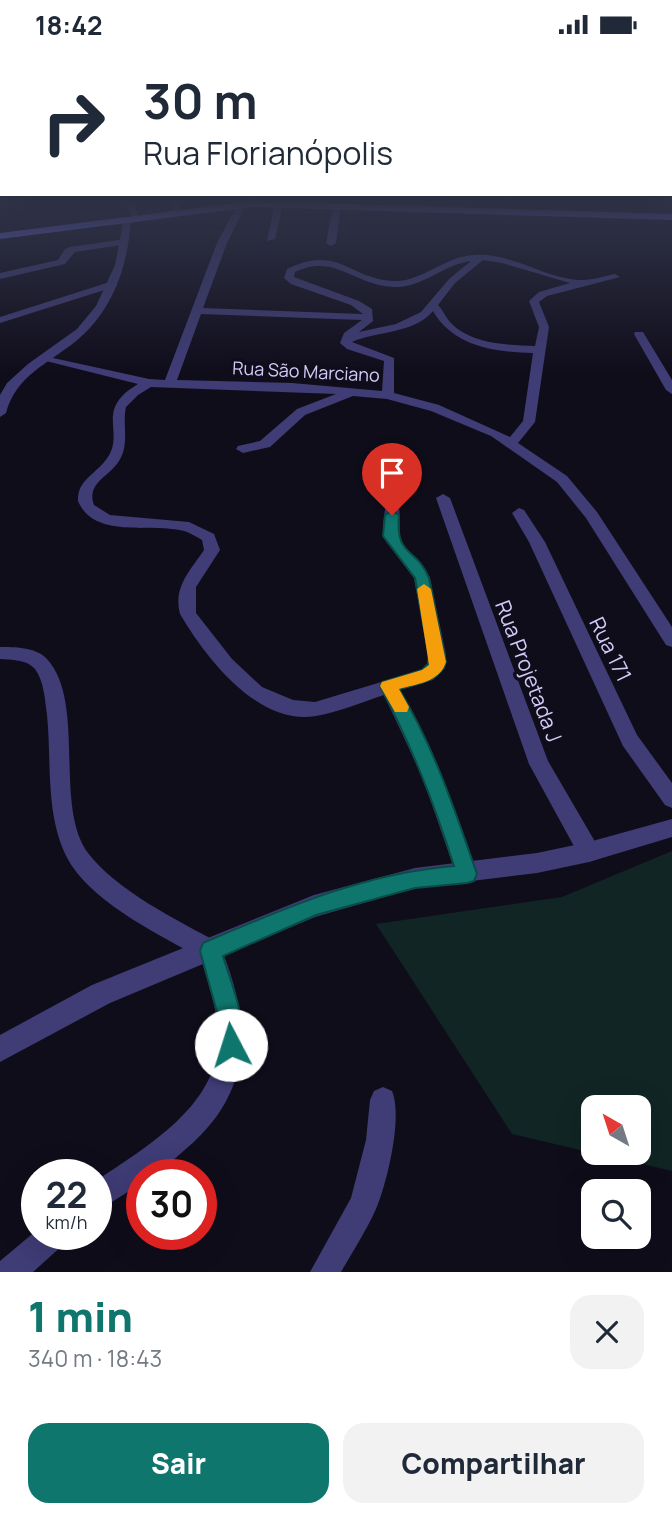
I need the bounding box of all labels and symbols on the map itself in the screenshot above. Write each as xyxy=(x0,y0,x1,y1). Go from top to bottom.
street label: Rua São Marciano xyxy=(232,355,380,387)
pin xyxy=(362,443,422,515)
street label: Rua Projetada J xyxy=(489,596,569,746)
street label: Rua 171 xyxy=(583,612,639,686)
position arrow xyxy=(194,1008,268,1082)
north arrow xyxy=(581,1095,651,1165)
speed limit sign: 30 xyxy=(126,1159,217,1250)

